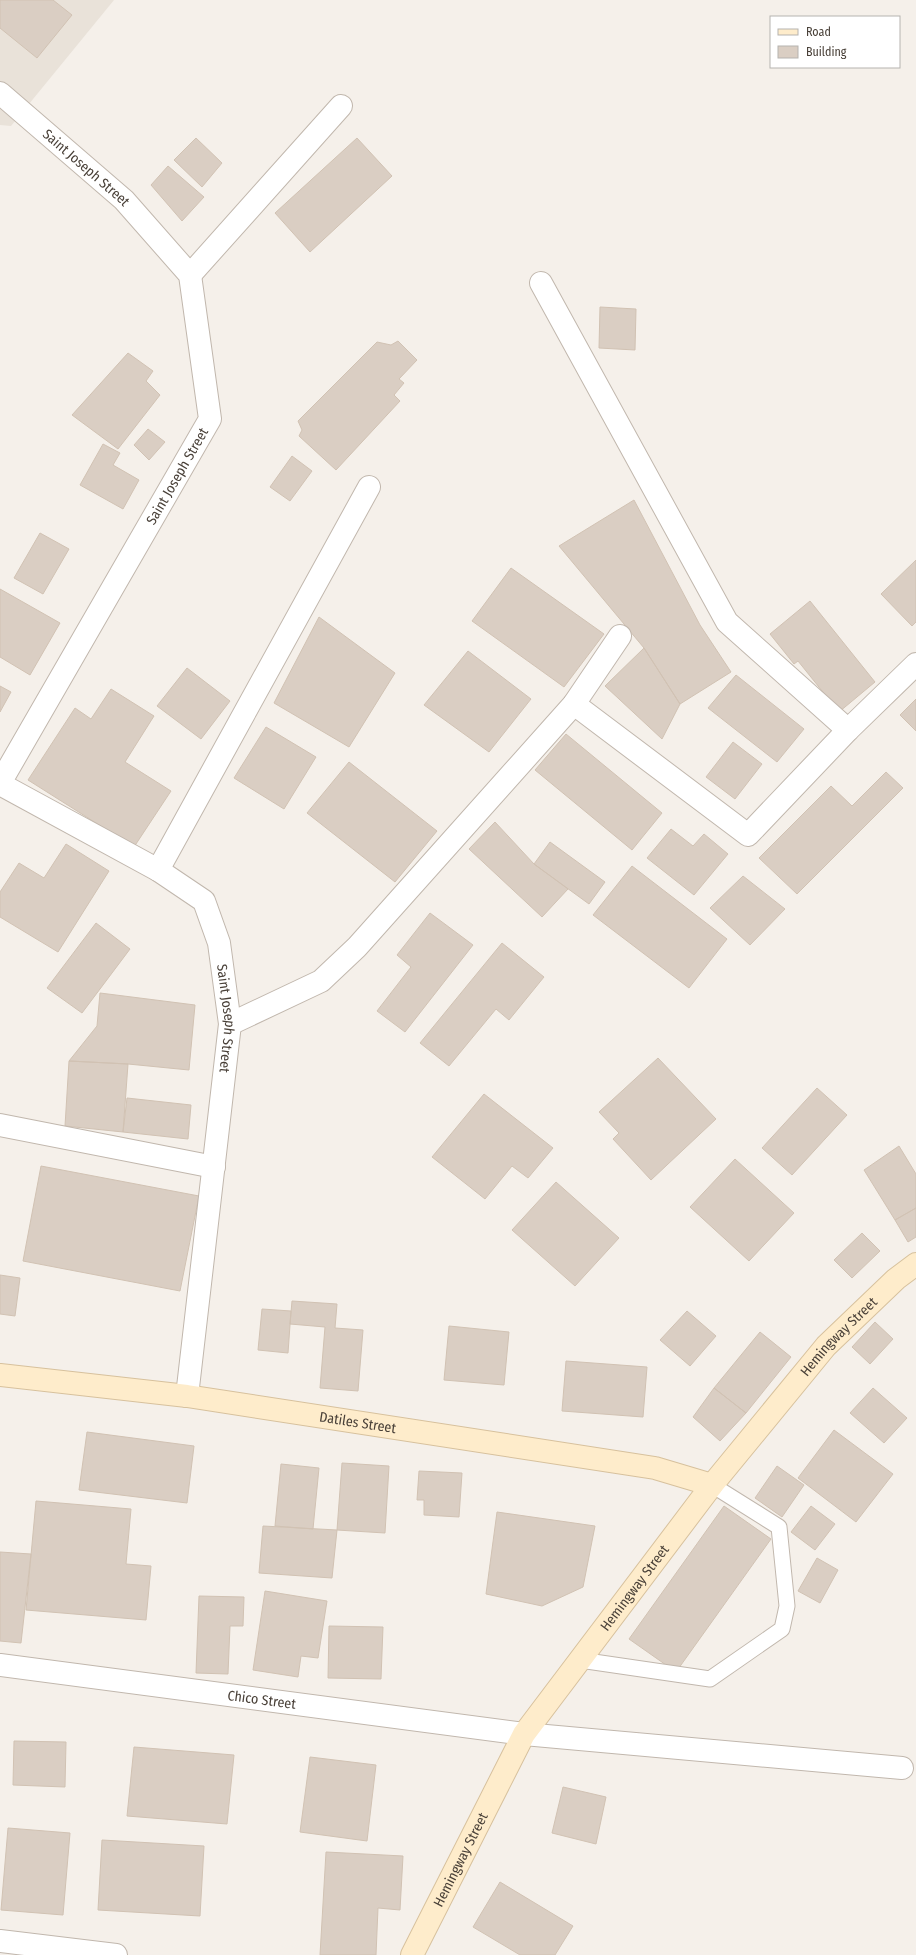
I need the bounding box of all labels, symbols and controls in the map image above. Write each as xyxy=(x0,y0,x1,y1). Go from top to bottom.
legend xyxy=(770,16,900,68)
text: Road xyxy=(806,25,831,39)
text: Building xyxy=(806,45,847,59)
street label: Saint Joseph Street xyxy=(39,126,134,210)
street label: Saint Joseph Street xyxy=(143,424,212,528)
street label: Saint Joseph Street xyxy=(213,963,238,1074)
street label: Hemingway Street xyxy=(797,1293,881,1380)
street label: Datiles Street xyxy=(318,1408,398,1437)
street label: Hemingway Street xyxy=(597,1541,673,1634)
street label: Chico Street xyxy=(226,1687,297,1713)
street label: Hemingway Street xyxy=(430,1809,492,1910)

